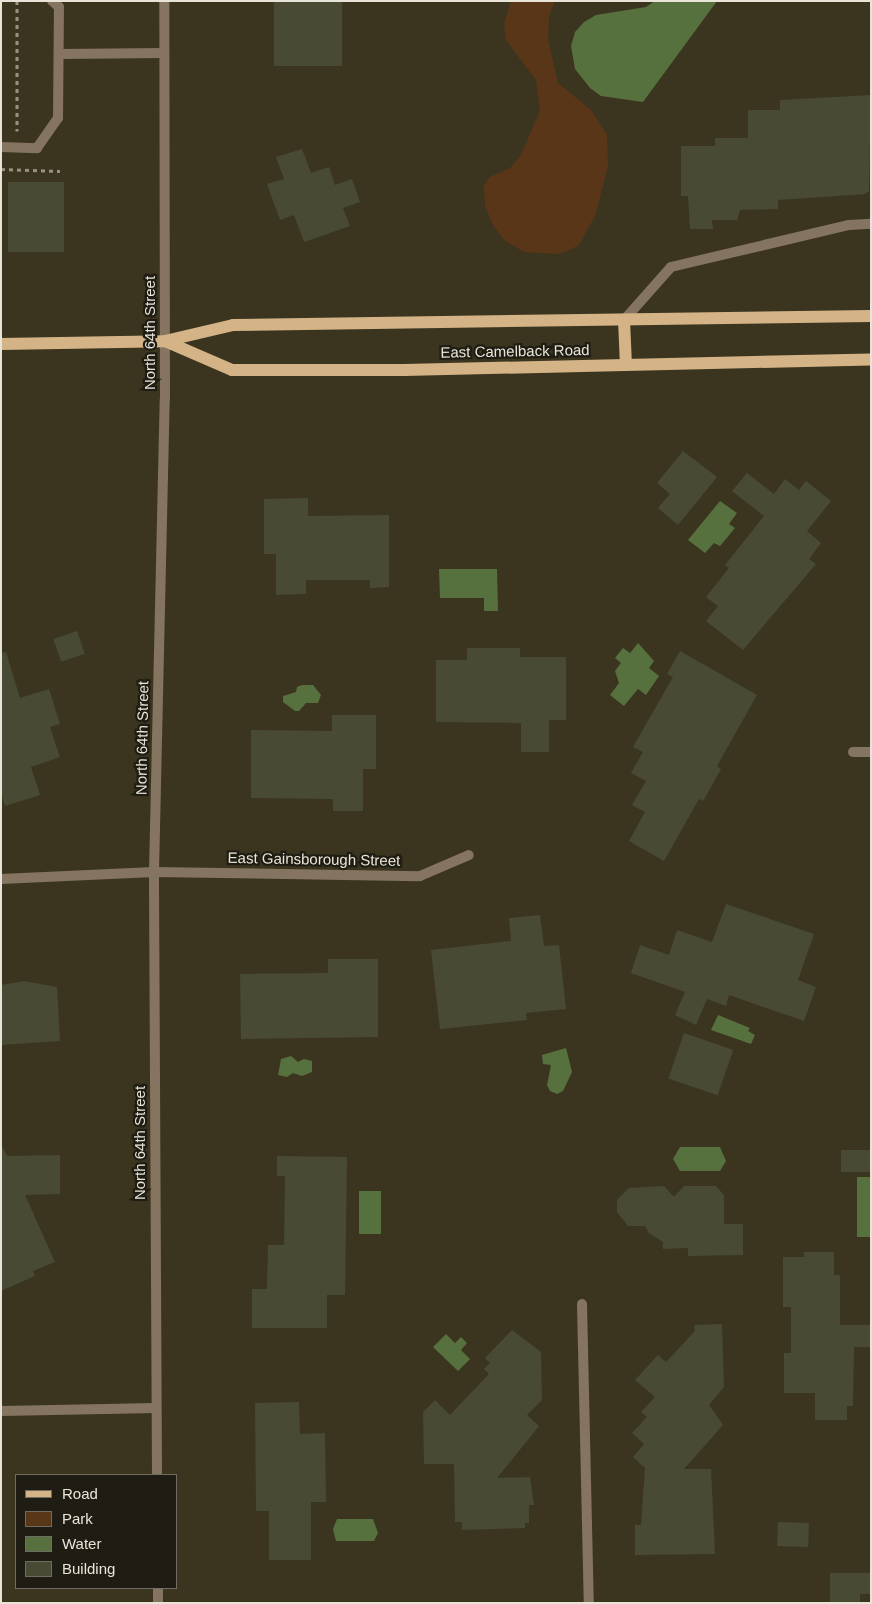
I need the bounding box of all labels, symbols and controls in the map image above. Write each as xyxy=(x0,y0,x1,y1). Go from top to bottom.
street label: North 64th Street xyxy=(141,276,159,390)
street label: East Camelback Road xyxy=(440,341,590,361)
street label: North 64th Street xyxy=(132,681,152,795)
street label: East Gainsborough Street xyxy=(228,848,400,870)
street label: North 64th Street xyxy=(131,1086,149,1200)
legend xyxy=(15,1474,178,1589)
text: Road xyxy=(62,1485,98,1502)
text: Park xyxy=(62,1510,93,1527)
text: Water xyxy=(62,1535,101,1552)
text: Building xyxy=(62,1560,115,1577)

